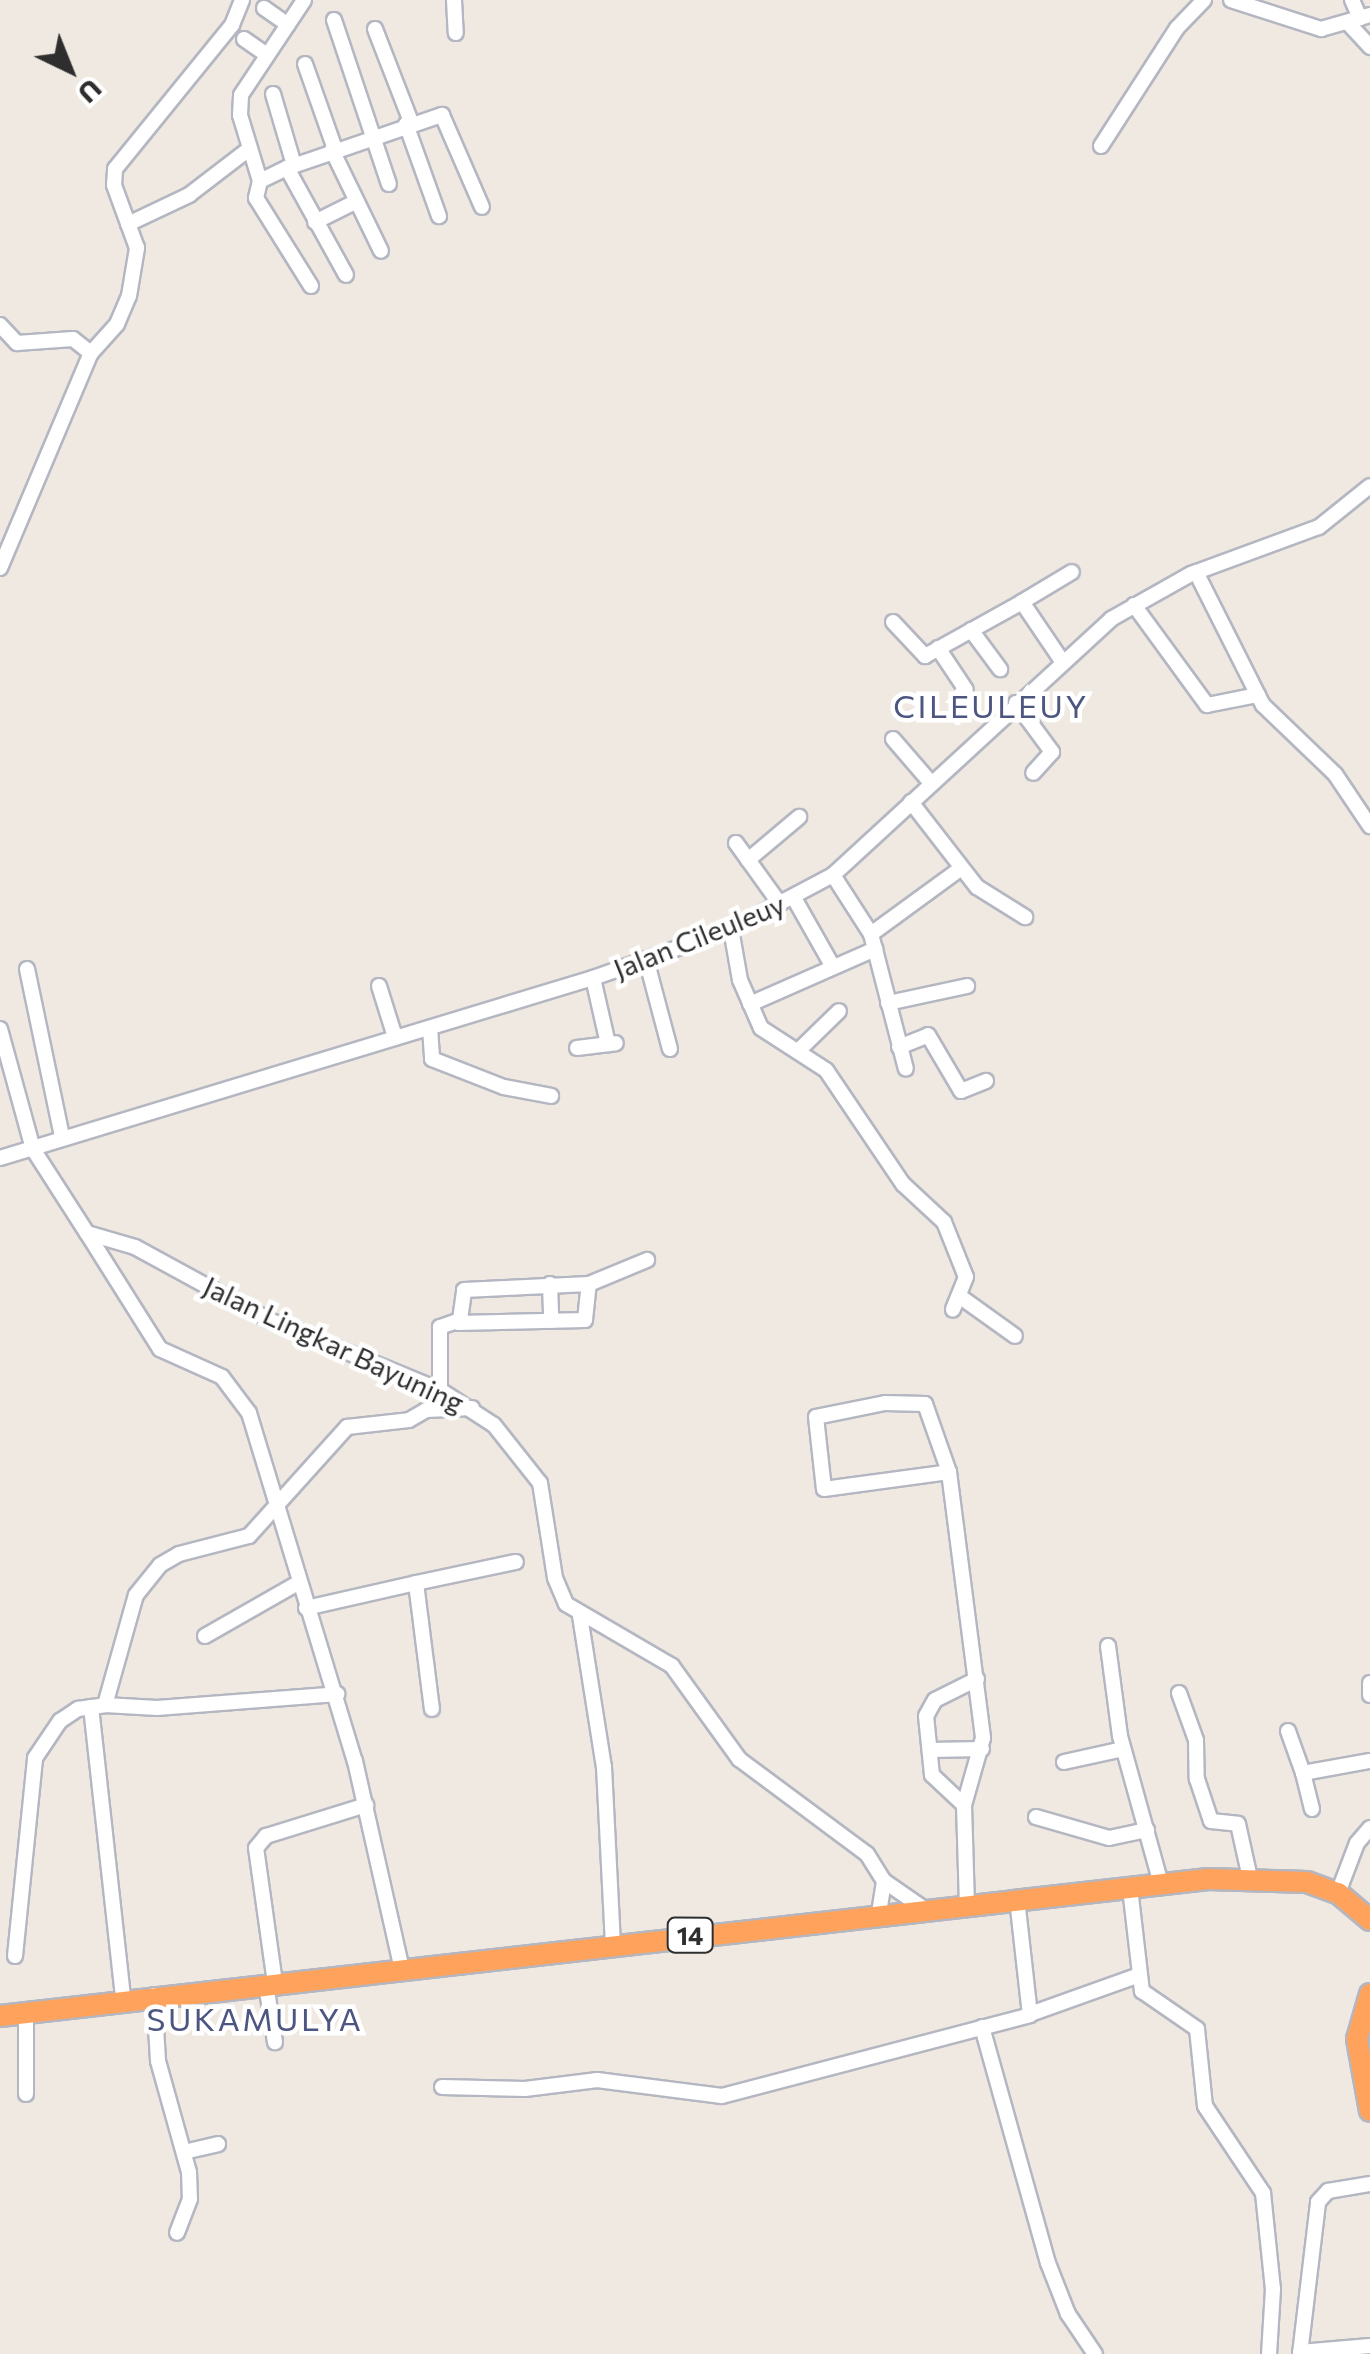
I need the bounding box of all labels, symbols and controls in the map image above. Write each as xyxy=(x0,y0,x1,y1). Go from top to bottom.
north arrow xyxy=(20,20,120,120)
text: U xyxy=(71,73,110,111)
district label: CILEULEUY xyxy=(893,686,1089,724)
street label: Jalan Cileuleuy xyxy=(608,886,790,986)
street label: Jalan Lingkar Bayuning xyxy=(198,1269,470,1419)
road number: 14 xyxy=(665,1915,715,1955)
district label: SUKAMULYA xyxy=(147,1999,363,2037)

